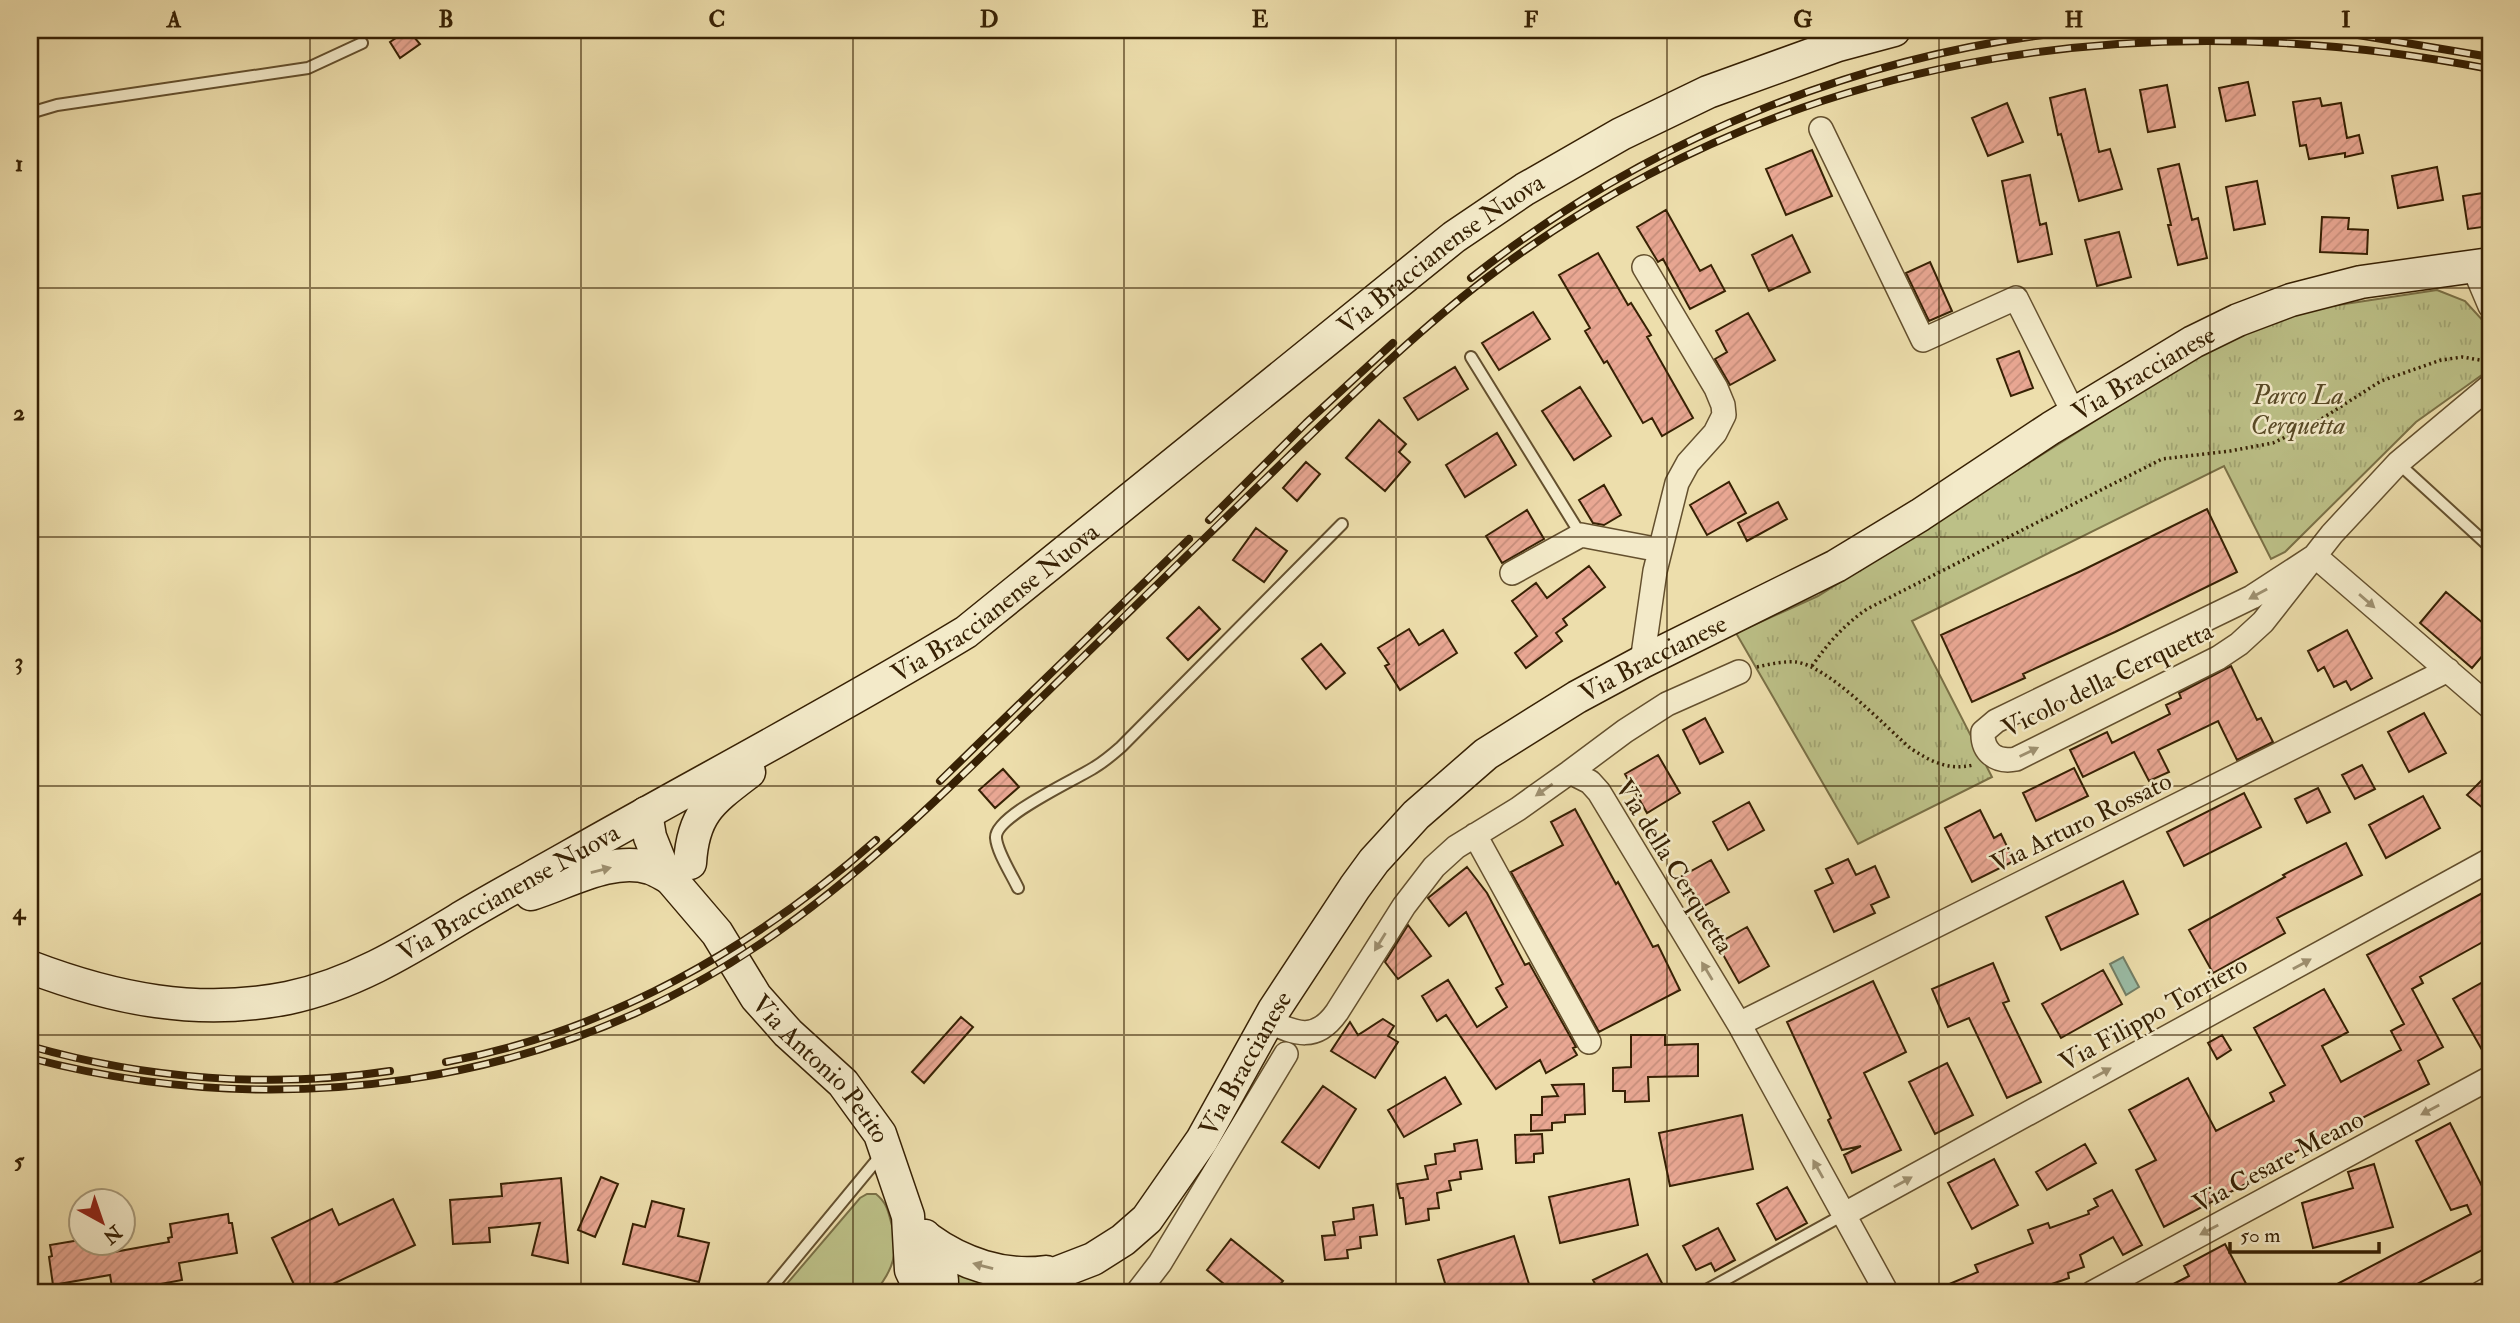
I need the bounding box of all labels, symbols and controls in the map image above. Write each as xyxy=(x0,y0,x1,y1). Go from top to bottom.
text: A xyxy=(166,5,182,34)
text: B xyxy=(438,5,454,34)
text: C xyxy=(709,5,725,34)
text: D xyxy=(980,5,998,34)
text: E xyxy=(1252,5,1269,34)
text: F xyxy=(1524,5,1539,34)
text: G xyxy=(1793,5,1813,34)
text: H xyxy=(2065,5,2084,34)
text: I xyxy=(2341,5,2351,34)
text: 1 xyxy=(15,149,23,178)
street label: Via Braccianense Nuova xyxy=(1332,166,1550,342)
street label: Via Braccianese xyxy=(2066,319,2221,429)
park label: Parco La Cerquetta xyxy=(2250,380,2346,442)
text: 2 xyxy=(13,398,25,427)
street label: Via Braccianense Nuova xyxy=(886,516,1106,690)
one-way arrow xyxy=(2248,588,2268,599)
one-way arrow xyxy=(2358,593,2375,608)
street label: Via Braccianese xyxy=(1574,608,1732,710)
street label: Vicolo della Cerquetta xyxy=(1997,615,2218,745)
text: 3 xyxy=(15,647,23,676)
one-way arrow xyxy=(2019,747,2039,758)
street label: Via Arturo Rossato xyxy=(1986,765,2177,881)
street label: Via della Cerquetta xyxy=(1608,773,1741,960)
one-way arrow xyxy=(1535,783,1553,797)
street label: Via Braccianense Nuova xyxy=(392,816,625,969)
one-way arrow xyxy=(590,864,612,875)
text: 4 xyxy=(12,897,27,926)
one-way arrow xyxy=(1374,933,1387,952)
street label: Via Filippo Torriero xyxy=(2054,949,2253,1080)
one-way arrow xyxy=(2292,958,2312,969)
one-way arrow xyxy=(1700,961,1713,980)
street label: Via Braccianese xyxy=(1192,985,1299,1142)
street label: Via Antonio Petito xyxy=(744,988,897,1147)
one-way arrow xyxy=(2093,1067,2112,1079)
street label: Via Cesare Meano xyxy=(2188,1103,2369,1220)
one-way arrow xyxy=(2420,1104,2440,1116)
text: 5 xyxy=(14,1146,25,1175)
one-way arrow xyxy=(1812,1159,1824,1179)
one-way arrow xyxy=(1893,1176,1913,1188)
north arrow xyxy=(66,1186,136,1256)
scale bar xyxy=(2230,1211,2378,1255)
text: N xyxy=(97,1219,127,1250)
text: 50 m xyxy=(2240,1222,2281,1249)
one-way arrow xyxy=(2199,1224,2218,1236)
one-way arrow xyxy=(972,1260,994,1271)

